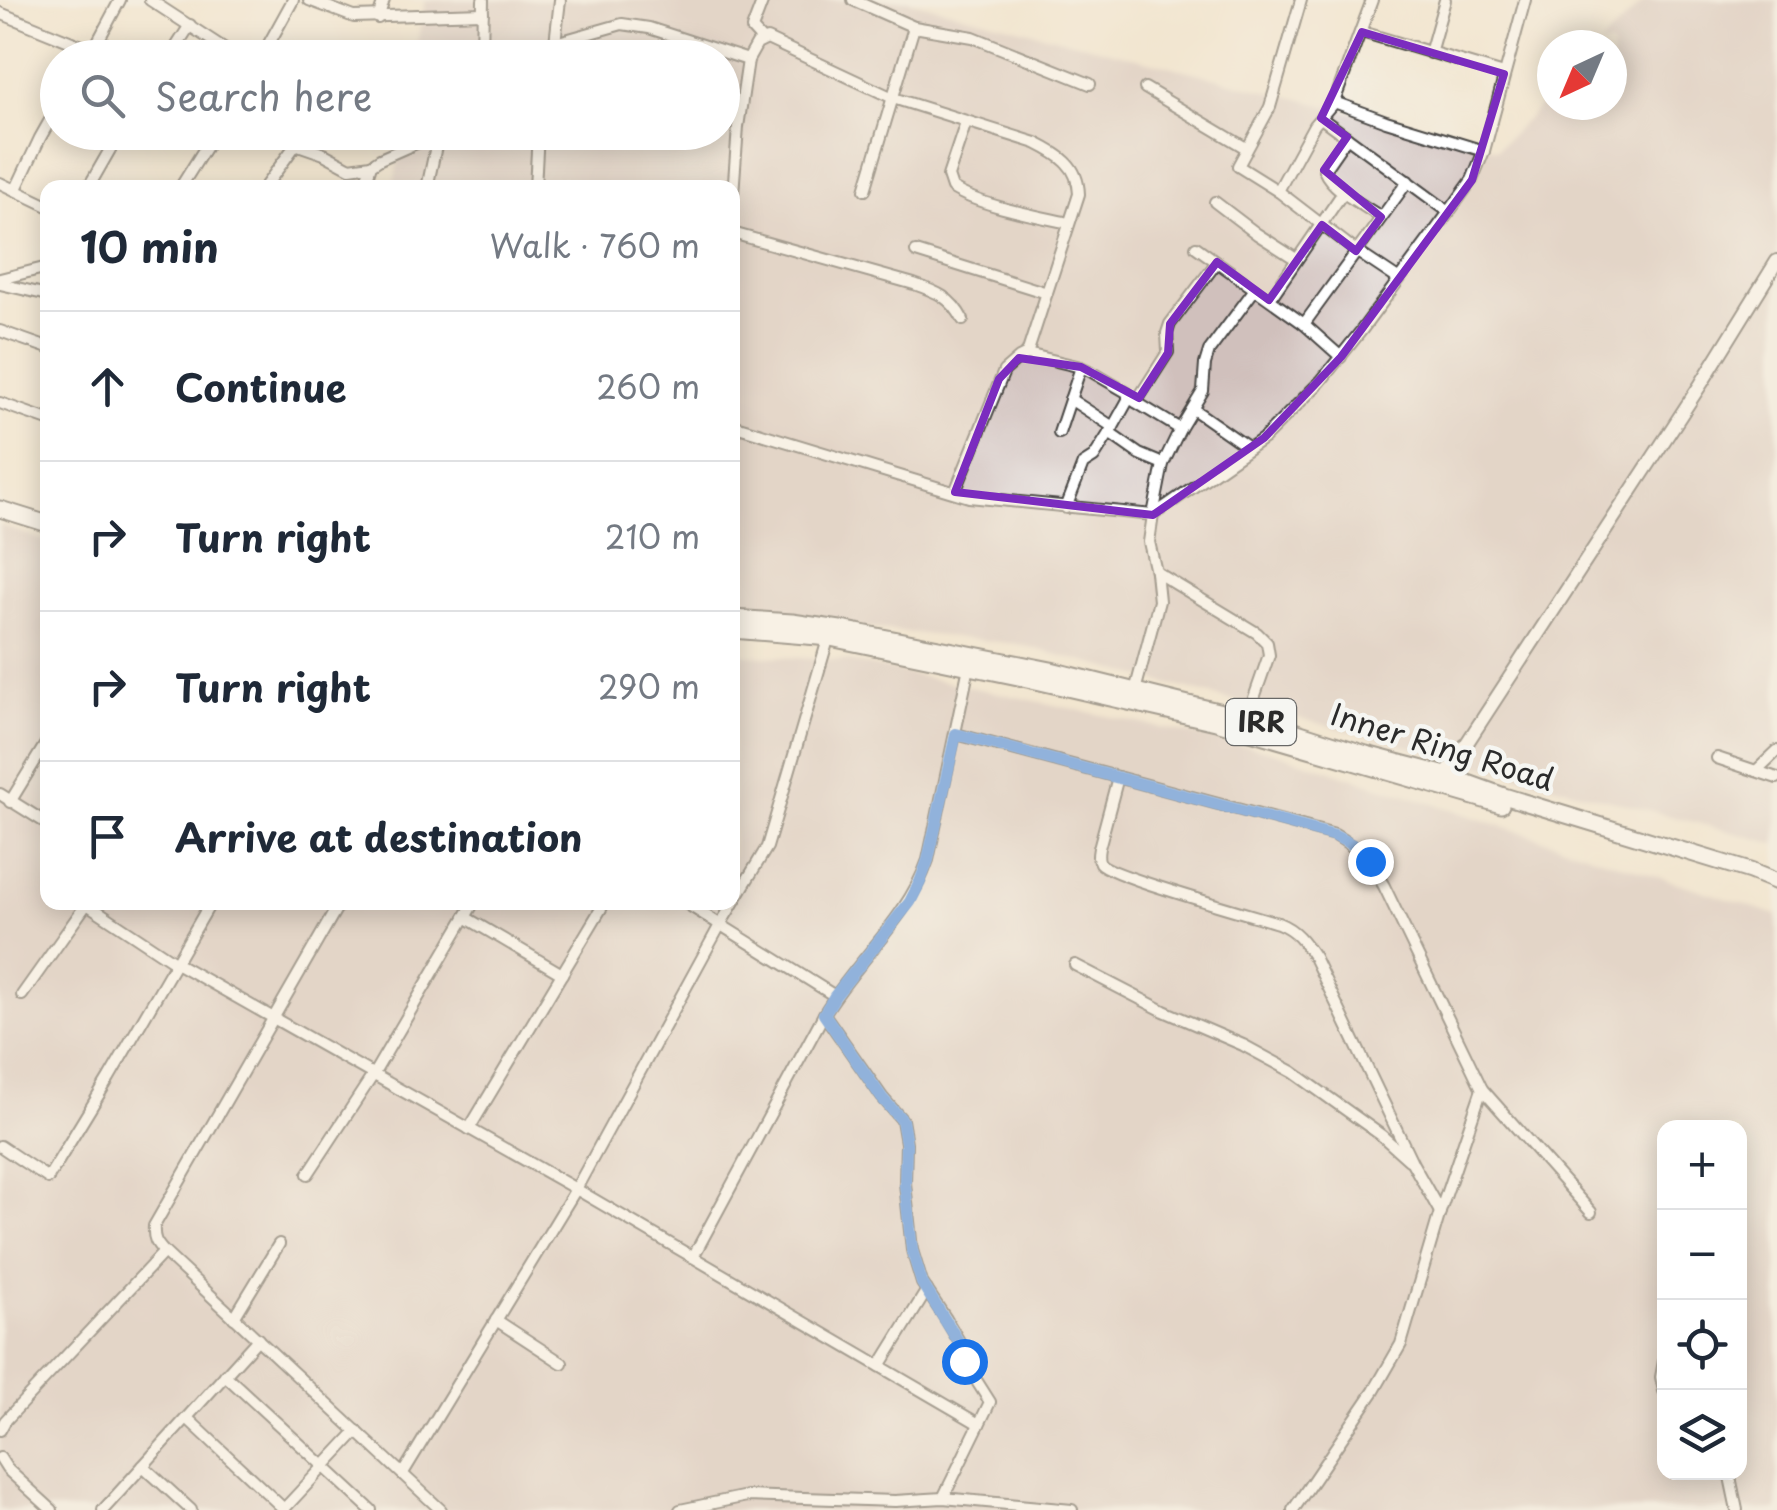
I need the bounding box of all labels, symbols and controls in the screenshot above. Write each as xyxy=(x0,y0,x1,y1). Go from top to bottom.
north arrow xyxy=(1537,30,1627,120)
search box xyxy=(40,40,740,150)
text: Search here xyxy=(155,67,372,124)
icon: search xyxy=(75,68,130,123)
text: 10 min xyxy=(80,214,219,277)
text: Walk · 760 m xyxy=(490,221,700,269)
text: Continue xyxy=(175,358,346,415)
icon: ahead xyxy=(80,359,135,414)
text: 260 m xyxy=(596,362,700,410)
text: Turn right xyxy=(175,508,371,565)
icon: right xyxy=(80,509,135,564)
text: 210 m xyxy=(605,512,700,560)
text: Turn right xyxy=(175,658,371,715)
icon: right xyxy=(80,659,135,714)
text: 290 m xyxy=(598,662,700,710)
street label: Inner Ring Road xyxy=(1326,690,1560,801)
road number: IRR xyxy=(1226,699,1296,745)
text: Arrive at destination xyxy=(175,808,583,865)
icon: arrive xyxy=(80,809,135,864)
route end xyxy=(1348,839,1394,885)
map controls xyxy=(1657,1120,1747,1480)
button: + xyxy=(1657,1120,1747,1210)
button: − xyxy=(1657,1210,1747,1300)
button: locate xyxy=(1657,1300,1747,1390)
route start xyxy=(942,1339,988,1385)
button: layers xyxy=(1657,1390,1747,1480)

